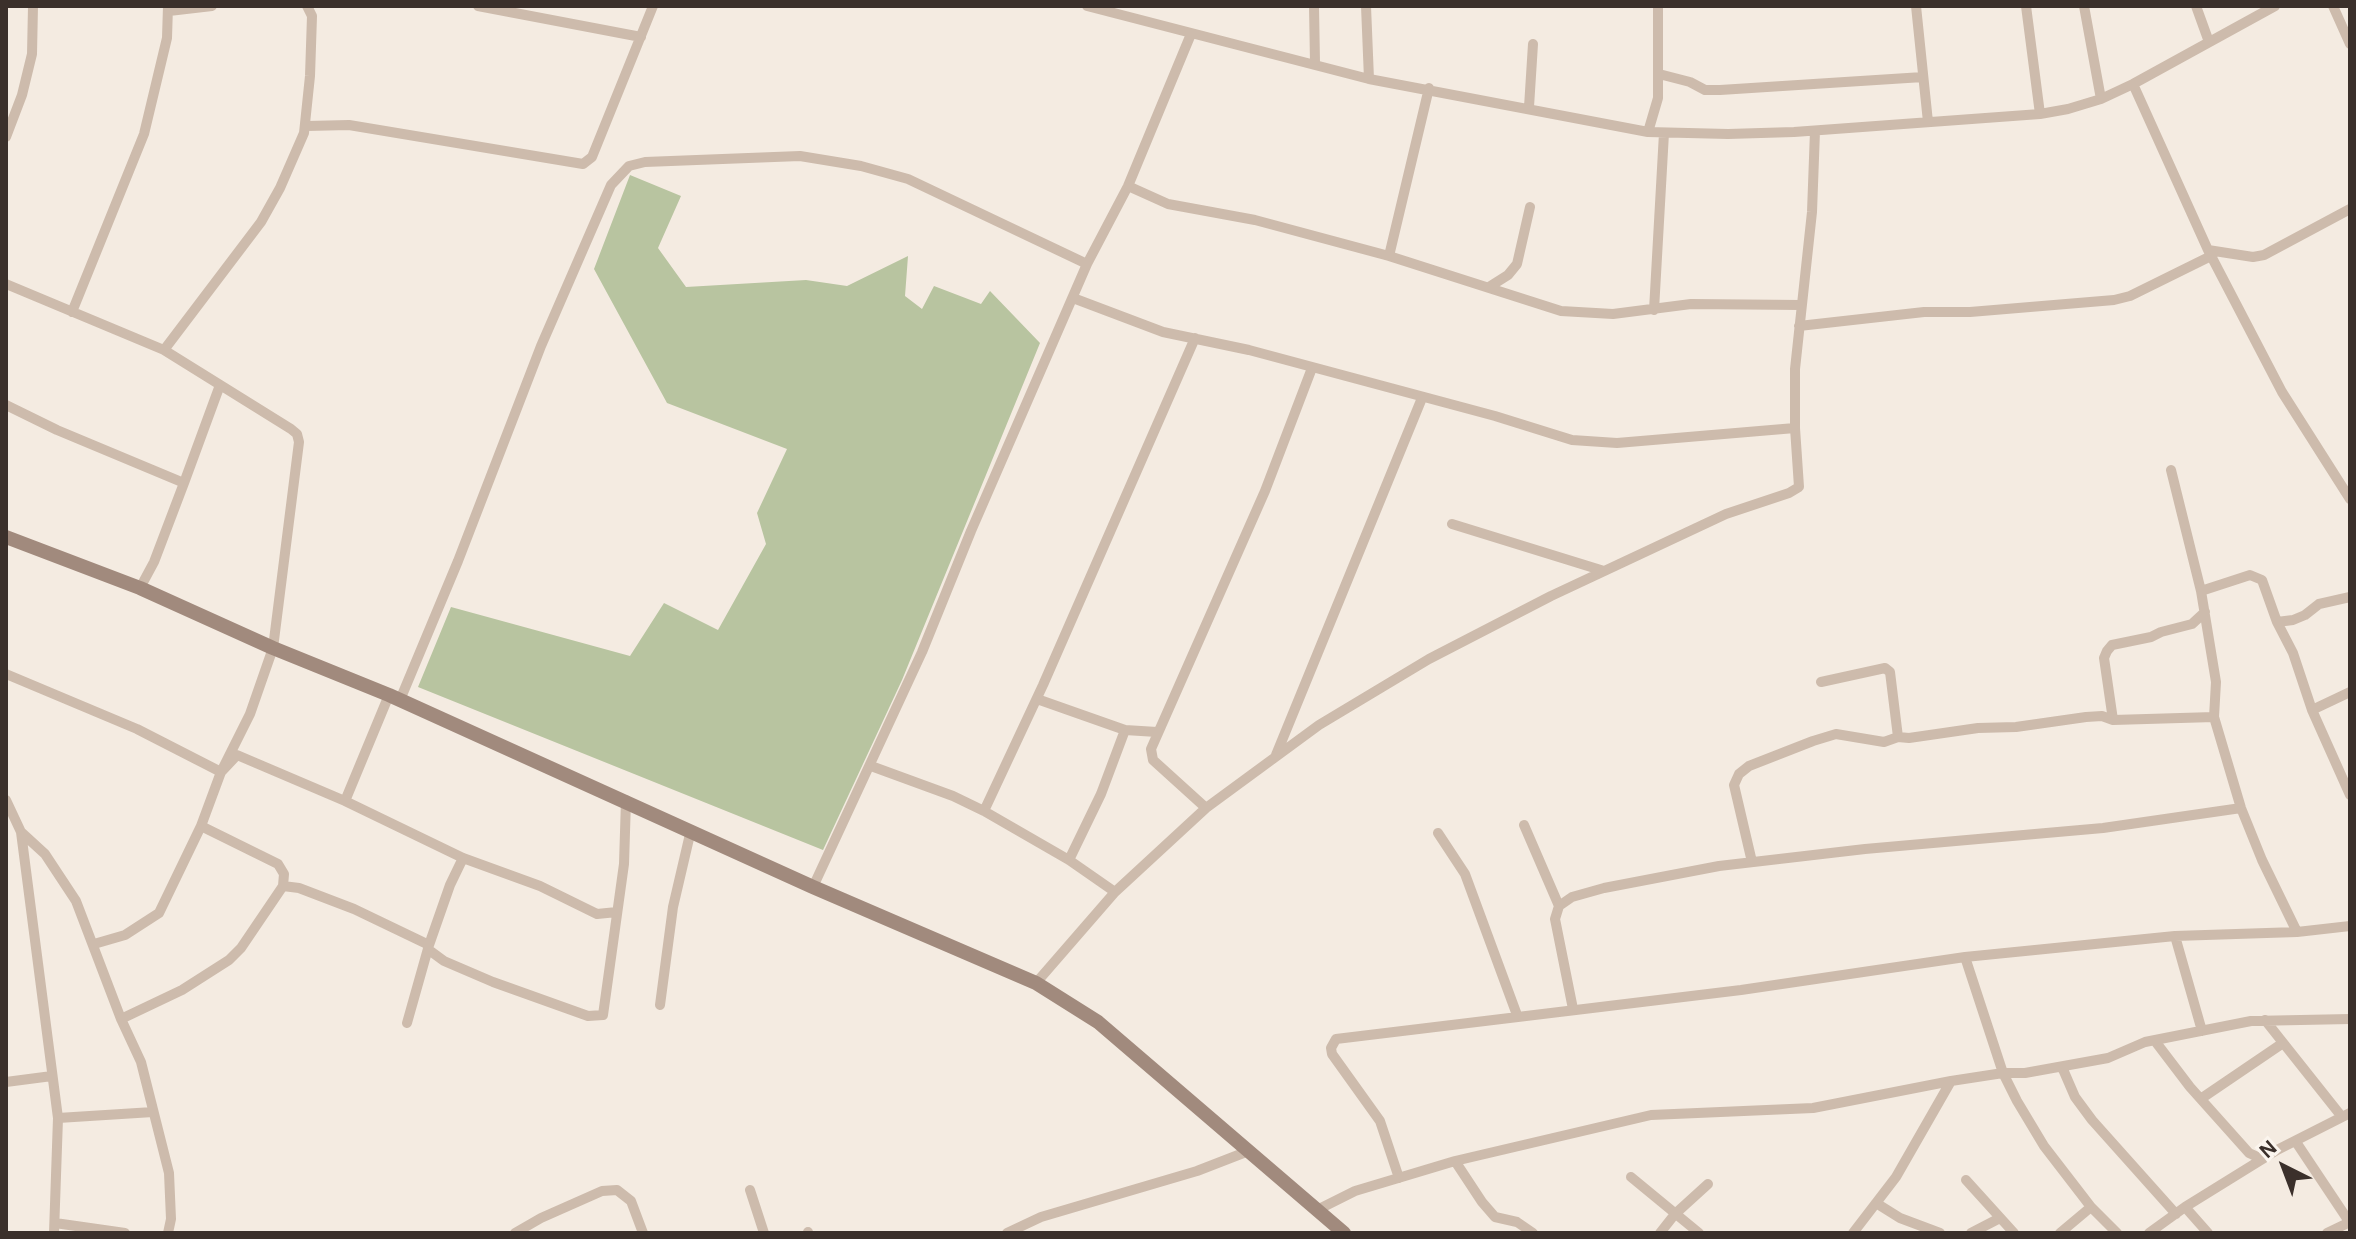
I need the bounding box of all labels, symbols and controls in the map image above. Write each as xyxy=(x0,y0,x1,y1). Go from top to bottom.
north arrow xyxy=(2244,1127,2324,1207)
text: N xyxy=(2255,1136,2281,1162)

